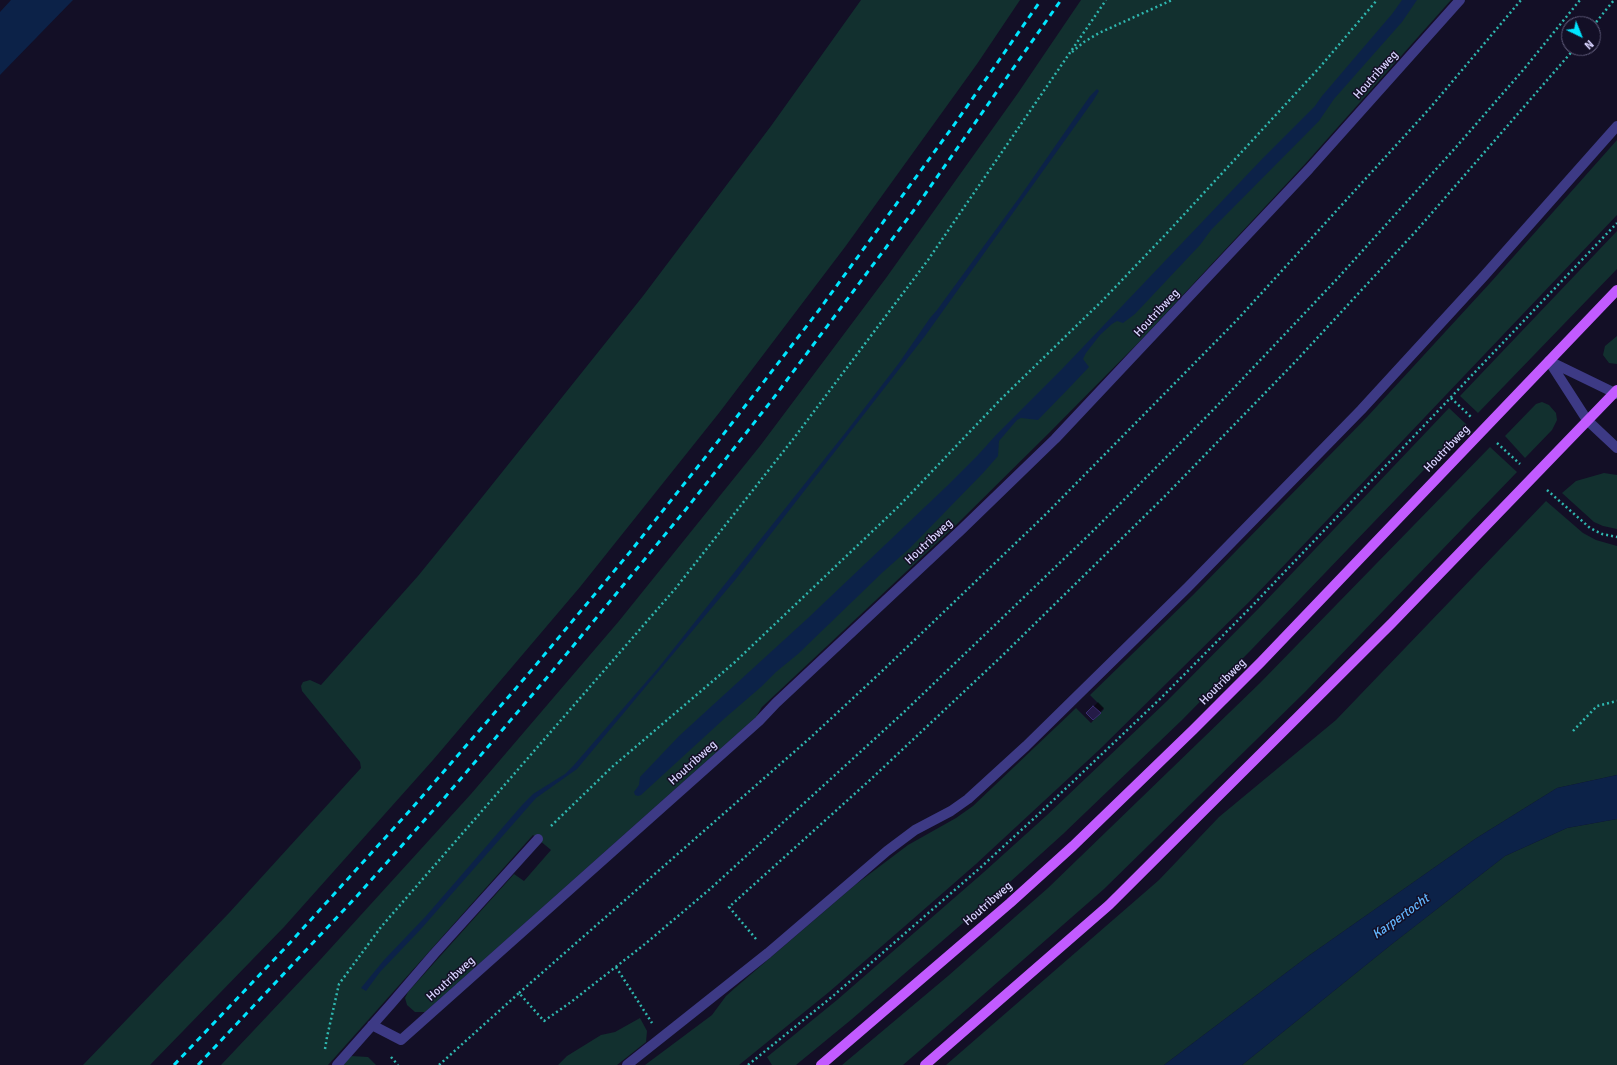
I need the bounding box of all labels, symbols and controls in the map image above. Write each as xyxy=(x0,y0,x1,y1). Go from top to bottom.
north arrow xyxy=(1561,16,1601,56)
text: N xyxy=(1582,37,1596,52)
street label: Houtribweg xyxy=(1351,48,1401,102)
street label: Houtribweg xyxy=(1131,286,1183,340)
street label: Houtribweg xyxy=(1421,422,1473,476)
street label: Houtribweg xyxy=(902,516,956,568)
street label: Houtribweg xyxy=(1197,656,1249,708)
street label: Houtribweg xyxy=(666,738,720,788)
street label: Houtribweg xyxy=(961,879,1015,929)
water label: Karpertocht xyxy=(1370,891,1432,943)
street label: Houtribweg xyxy=(424,954,478,1004)

